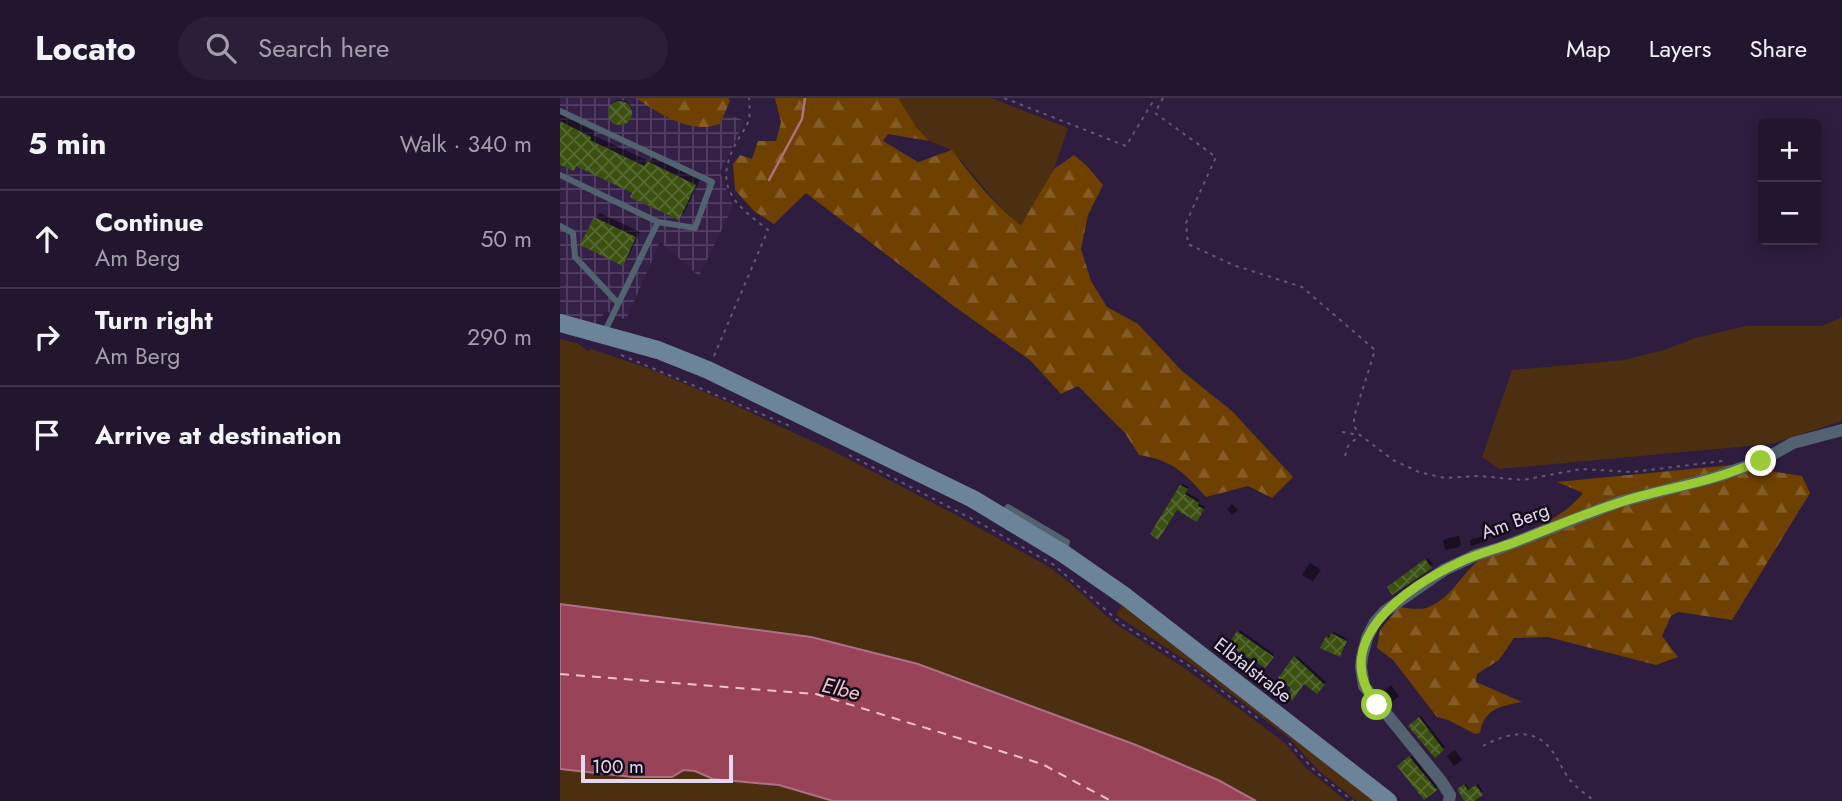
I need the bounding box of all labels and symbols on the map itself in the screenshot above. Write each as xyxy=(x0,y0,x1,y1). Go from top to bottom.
route end xyxy=(1745,445,1776,476)
street label: Am Berg xyxy=(1477,496,1553,546)
street label: Elbtalstraße xyxy=(1208,631,1298,709)
water label: Elbe xyxy=(819,670,864,708)
route start xyxy=(1361,689,1392,720)
scale bar xyxy=(581,752,733,784)

